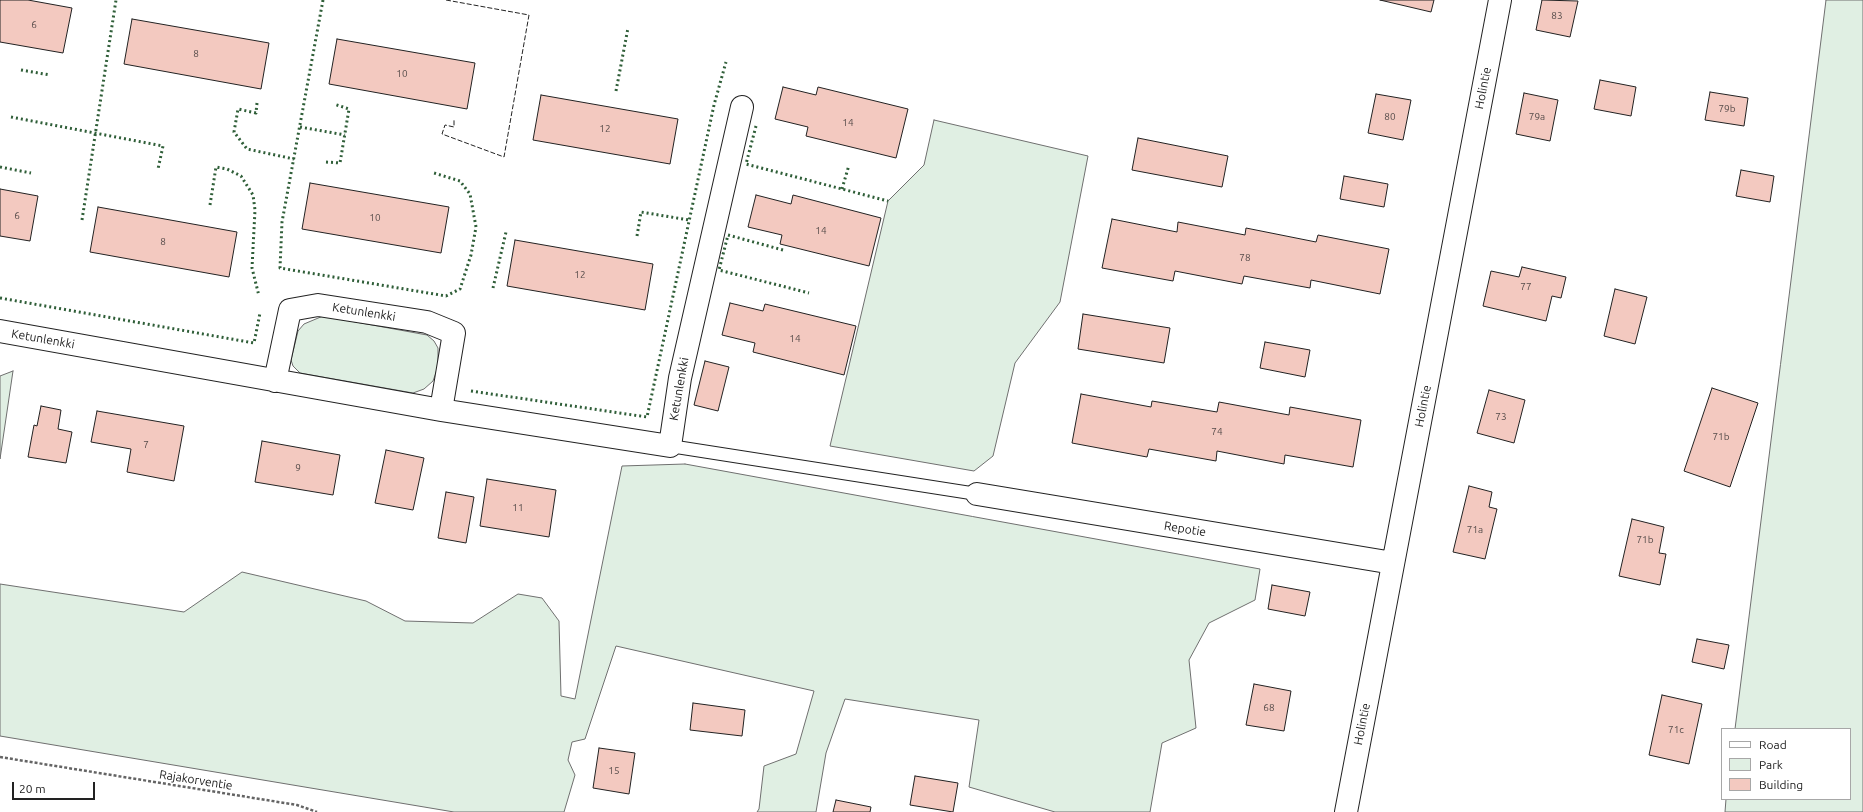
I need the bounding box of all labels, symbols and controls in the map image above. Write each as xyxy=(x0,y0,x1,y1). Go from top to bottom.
house number: 83 xyxy=(1551,10,1563,22)
house number: 6 xyxy=(31,19,37,31)
house number: 8 xyxy=(193,48,199,60)
street label: Holintie xyxy=(1472,66,1494,110)
house number: 10 xyxy=(396,68,408,80)
house number: 79b xyxy=(1718,103,1736,115)
house number: 80 xyxy=(1384,111,1396,123)
house number: 79a xyxy=(1529,111,1545,123)
house number: 14 xyxy=(842,117,854,129)
house number: 12 xyxy=(599,123,611,135)
house number: 6 xyxy=(14,210,20,222)
house number: 10 xyxy=(369,212,381,224)
house number: 14 xyxy=(815,225,827,237)
house number: 8 xyxy=(160,236,166,248)
house number: 78 xyxy=(1239,252,1251,264)
house number: 12 xyxy=(574,269,586,281)
house number: 77 xyxy=(1520,281,1532,293)
street label: Ketunlenkki xyxy=(331,300,397,324)
street label: Ketunlenkki xyxy=(10,326,76,352)
house number: 14 xyxy=(789,333,801,345)
street label: Ketunlenkki xyxy=(666,356,692,422)
street label: Holintie xyxy=(1412,384,1434,428)
house number: 73 xyxy=(1495,411,1507,423)
house number: 74 xyxy=(1211,426,1223,438)
house number: 71b xyxy=(1712,431,1730,443)
house number: 7 xyxy=(143,439,149,451)
house number: 9 xyxy=(295,462,301,474)
house number: 11 xyxy=(512,502,524,514)
street label: Repotie xyxy=(1163,519,1207,539)
house number: 71a xyxy=(1467,524,1483,536)
house number: 71b xyxy=(1636,534,1654,546)
house number: 68 xyxy=(1263,702,1275,714)
street label: Holintie xyxy=(1351,702,1373,746)
house number: 71c xyxy=(1668,724,1684,736)
legend xyxy=(1721,728,1851,800)
text: Road xyxy=(1759,738,1787,751)
text: Park xyxy=(1759,758,1783,771)
house number: 15 xyxy=(608,765,620,777)
street label: Rajakorventie xyxy=(158,767,234,793)
scale bar xyxy=(14,774,97,800)
text: Building xyxy=(1759,778,1803,791)
text: 20 m xyxy=(19,782,46,795)

